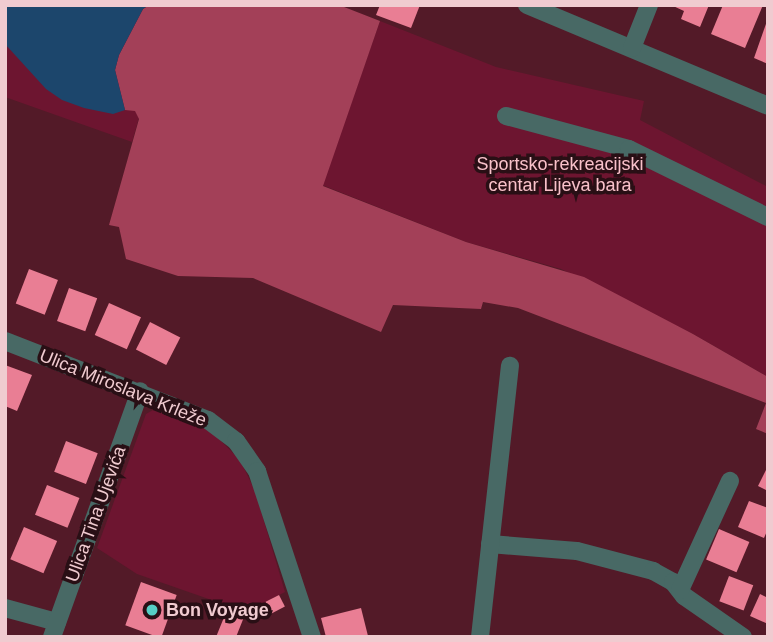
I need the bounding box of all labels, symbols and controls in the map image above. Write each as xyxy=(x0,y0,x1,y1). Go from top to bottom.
park label: Sportsko-rekreacijski centar Lijeva bara xyxy=(476,154,644,196)
street label: Ulica Miroslava Krleže xyxy=(36,345,210,431)
street label: Ulica Tina Ujevića xyxy=(61,443,131,585)
place label: Bon Voyage xyxy=(166,599,269,621)
marker: Bon Voyage xyxy=(144,602,160,618)

